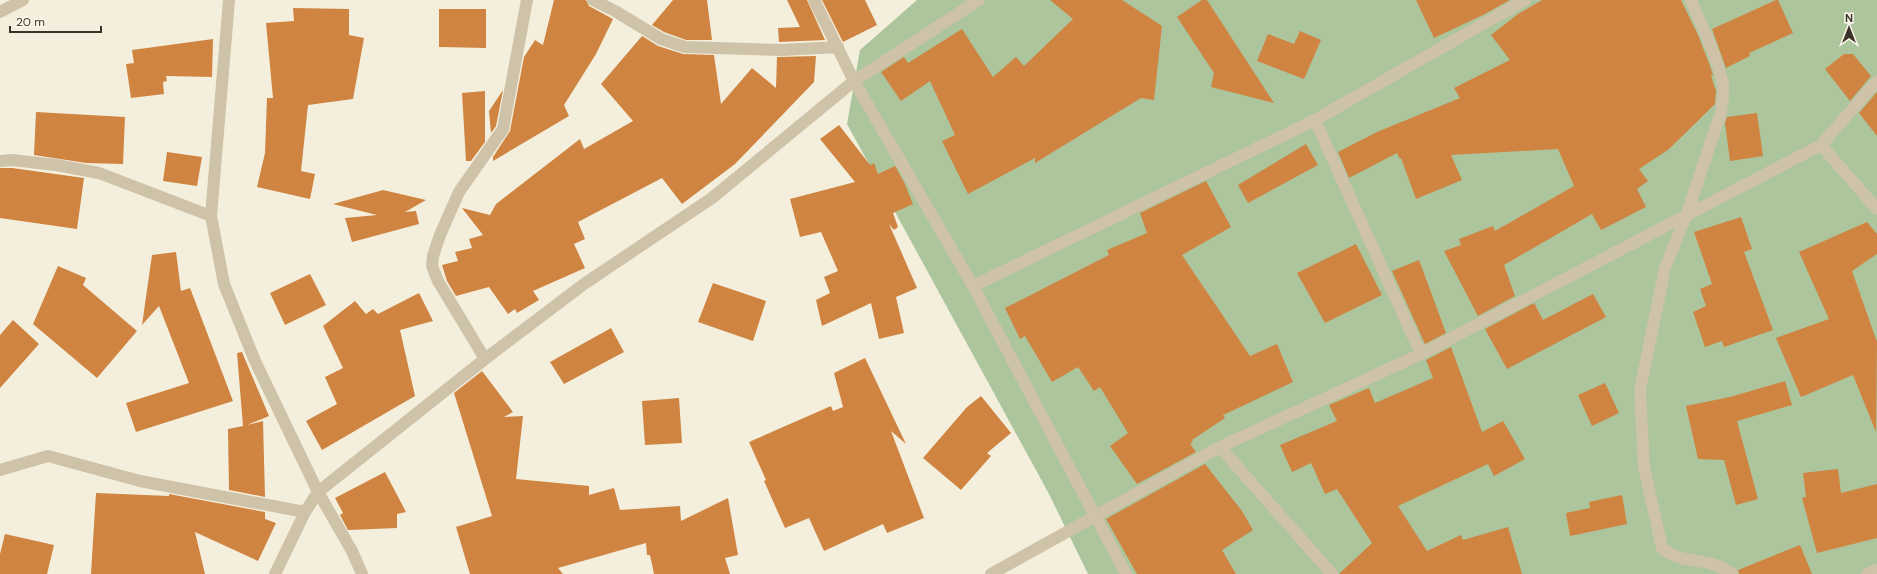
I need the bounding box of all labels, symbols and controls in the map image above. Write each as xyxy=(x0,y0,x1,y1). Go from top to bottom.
scale bar xyxy=(10,8,101,34)
north arrow xyxy=(1829,8,1869,48)
text: N xyxy=(1845,11,1853,25)
text: 20 m xyxy=(16,14,45,30)

